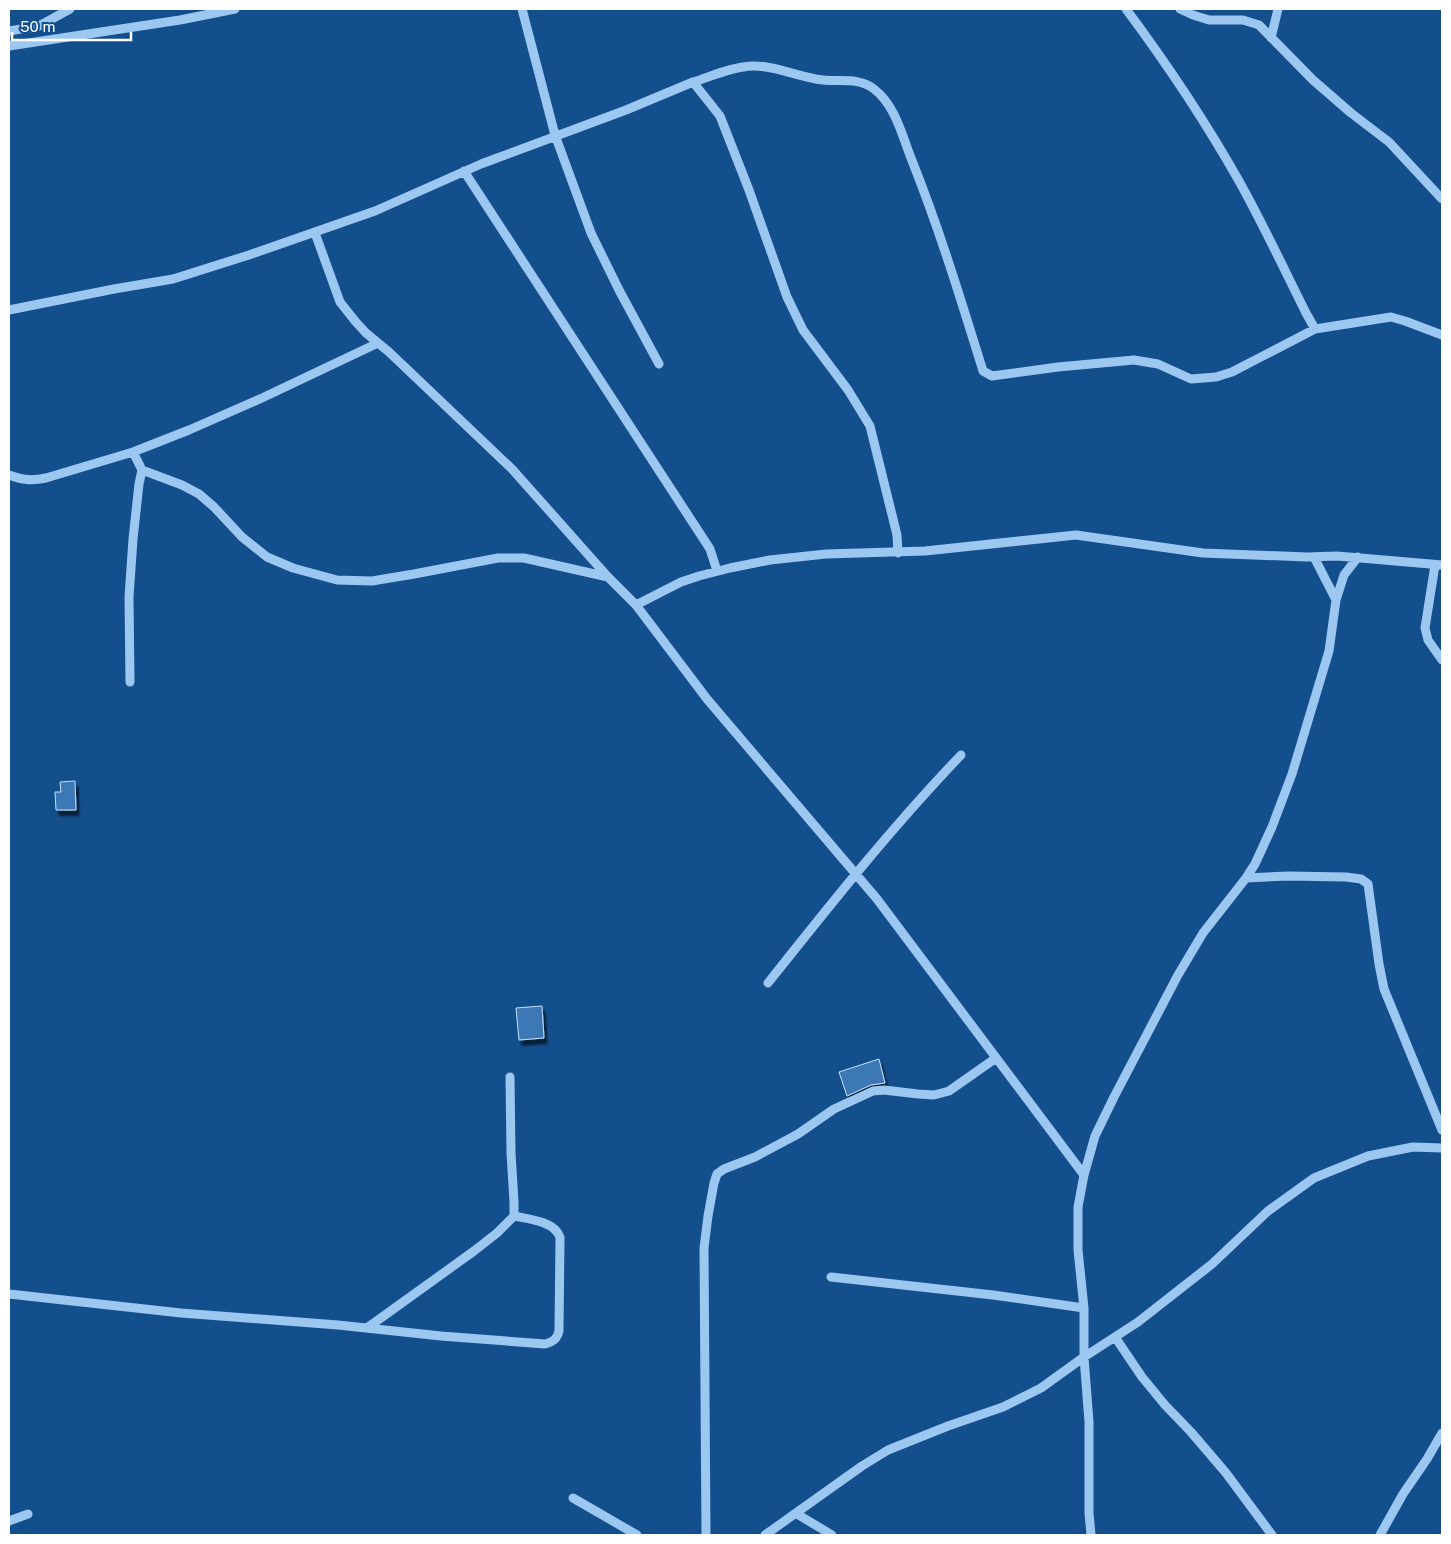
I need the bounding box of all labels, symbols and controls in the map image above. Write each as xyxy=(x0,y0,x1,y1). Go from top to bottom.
scale bar xyxy=(12,10,131,42)
text: 50 m xyxy=(20,18,55,35)

